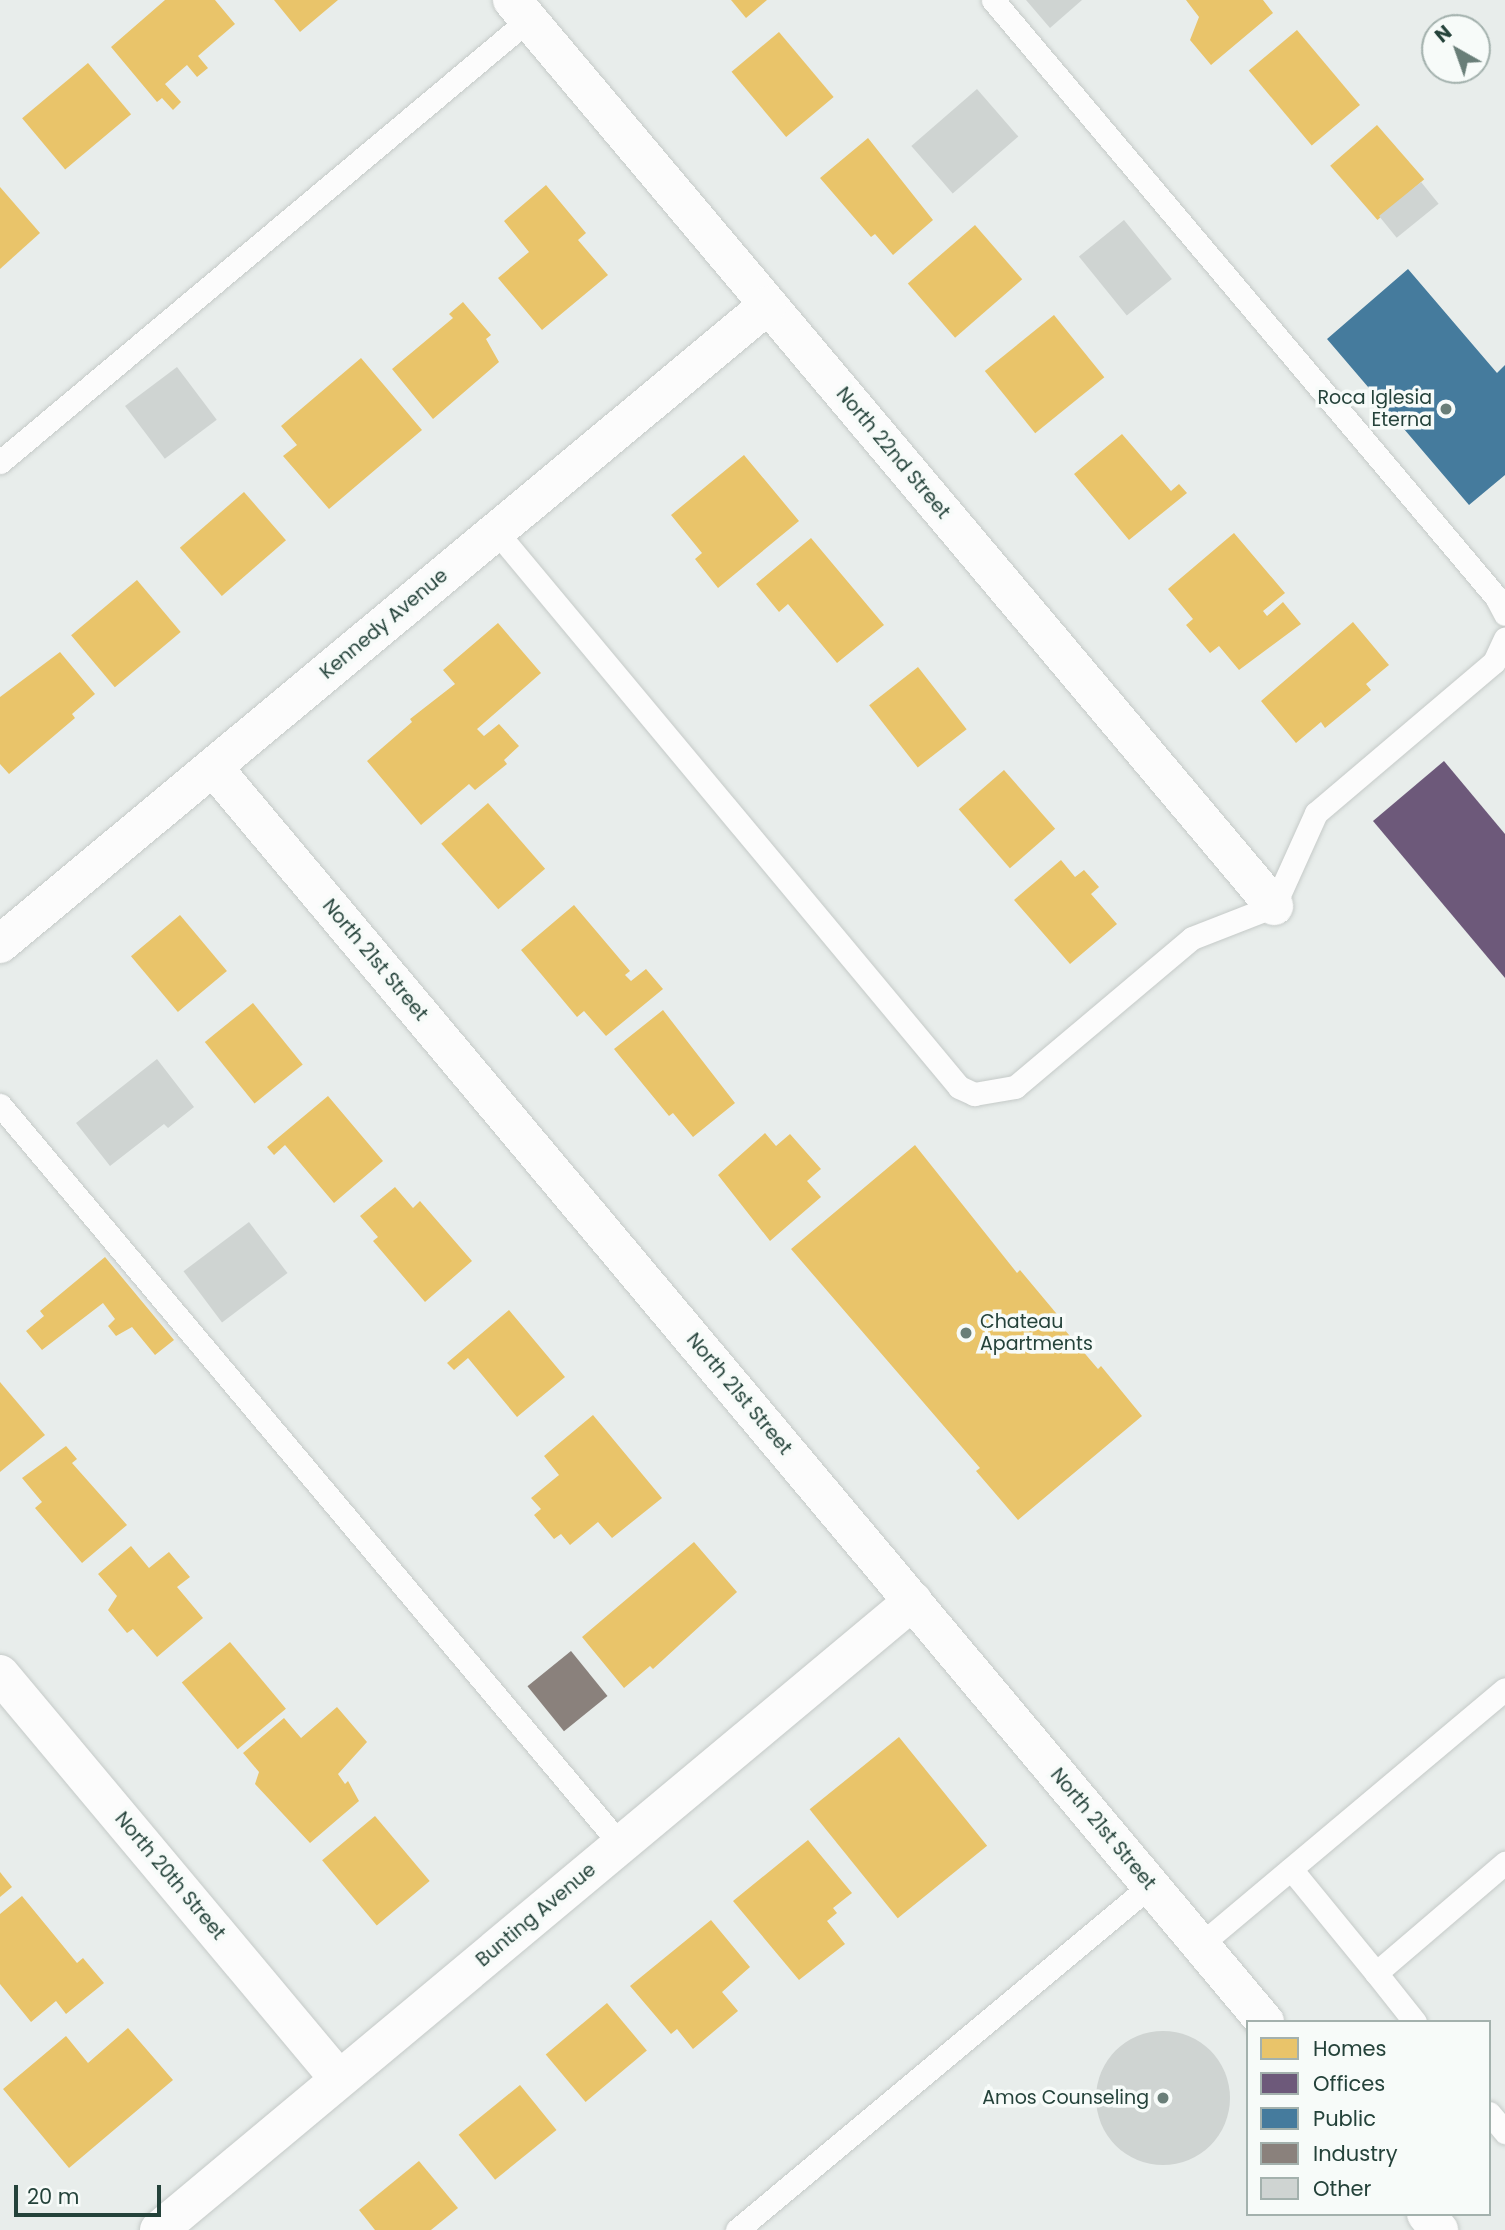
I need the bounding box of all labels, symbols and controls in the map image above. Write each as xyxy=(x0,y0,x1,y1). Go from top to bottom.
north arrow xyxy=(1421,14,1491,84)
text: N xyxy=(1429,19,1458,49)
street label: North 22nd Street xyxy=(831,383,955,523)
place label: Roca Iglesia Eterna xyxy=(1317,387,1432,431)
marker: Roca Iglesia Eterna xyxy=(1438,401,1454,417)
street label: Kennedy Avenue xyxy=(316,564,452,684)
street label: North 21st Street xyxy=(318,895,432,1025)
place label: Chateau Apartments xyxy=(980,1311,1093,1355)
marker: Chateau Apartments xyxy=(958,1325,974,1341)
street label: North 21st Street xyxy=(682,1329,796,1459)
street label: North 21st Street xyxy=(1046,1764,1160,1894)
street label: North 20th Street xyxy=(110,1808,230,1944)
street label: Bunting Avenue xyxy=(472,1858,600,1972)
legend xyxy=(1246,2020,1491,2216)
text: Homes xyxy=(1313,2034,1387,2063)
text: Offices xyxy=(1313,2069,1385,2098)
place label: Amos Counseling xyxy=(982,2087,1149,2109)
marker: Amos Counseling xyxy=(1155,2090,1171,2106)
text: Public xyxy=(1313,2104,1376,2133)
text: Industry xyxy=(1313,2139,1398,2168)
scale bar xyxy=(18,2170,164,2214)
text: Other xyxy=(1313,2174,1371,2203)
text: 20 m xyxy=(27,2182,80,2211)

